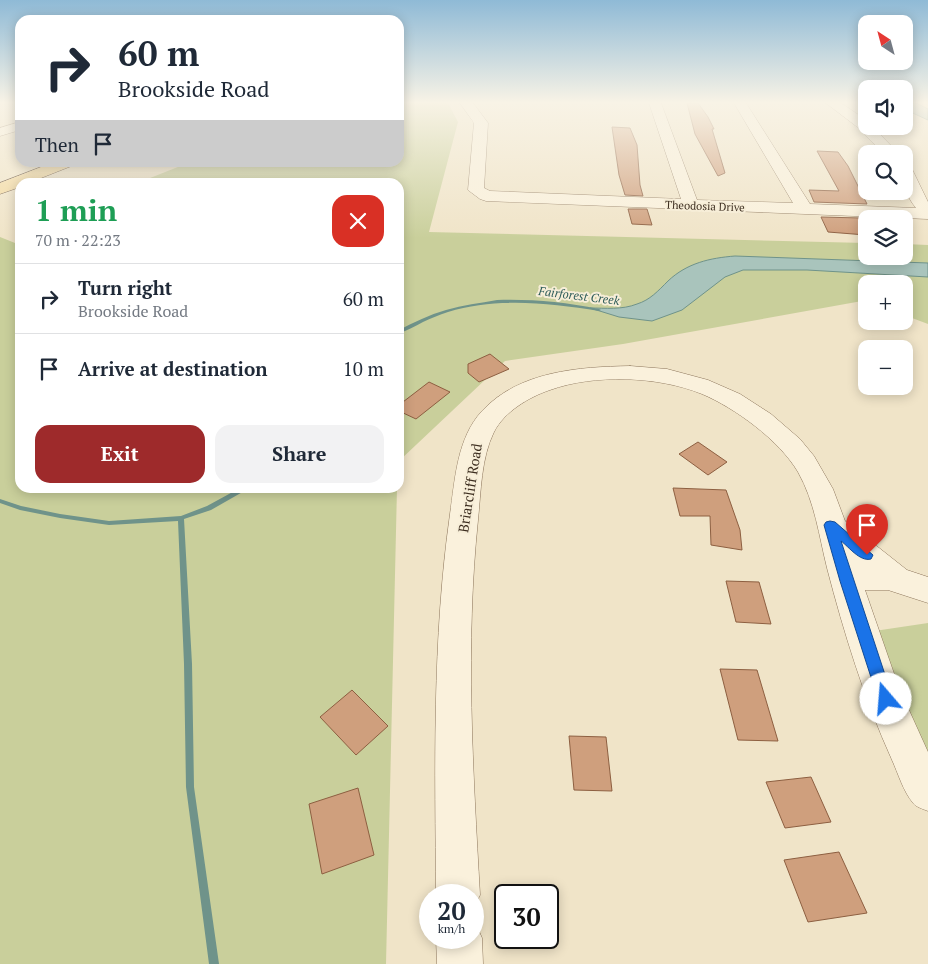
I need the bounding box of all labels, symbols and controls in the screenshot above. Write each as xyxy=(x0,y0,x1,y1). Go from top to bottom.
north arrow xyxy=(858,15,912,70)
map controls xyxy=(858,15,913,395)
text: 60 m xyxy=(118,30,199,76)
icon: right xyxy=(35,35,100,100)
text: Brookside Road xyxy=(118,74,270,103)
button: sound xyxy=(858,80,913,135)
icon: arrive xyxy=(89,130,117,158)
text: Then xyxy=(35,132,79,157)
button: search xyxy=(858,145,913,200)
text: 1 min xyxy=(35,190,117,230)
button: close xyxy=(332,195,384,247)
street label: Theodosia Drive xyxy=(665,198,745,214)
button: layers xyxy=(858,210,913,265)
text: 70 m · 22:23 xyxy=(35,229,121,251)
text: Turn right xyxy=(78,275,172,300)
button: + xyxy=(858,275,913,330)
water label: Fairforest Creek xyxy=(537,283,621,308)
icon: right xyxy=(35,285,63,313)
text: 60 m xyxy=(343,286,384,311)
text: Brookside Road xyxy=(78,300,188,322)
button: − xyxy=(858,340,913,395)
icon: arrive xyxy=(35,355,63,383)
text: Arrive at destination xyxy=(78,356,267,381)
text: 10 m xyxy=(343,356,384,381)
button: Exit xyxy=(35,425,205,483)
button: Share xyxy=(215,425,384,483)
street label: Briarcliff Road xyxy=(453,442,486,534)
pin xyxy=(846,504,888,555)
icon: arrive xyxy=(853,511,881,539)
position arrow xyxy=(859,672,911,724)
speed limit sign: 30 xyxy=(494,884,559,949)
text: 20 xyxy=(437,894,466,927)
text: km/h xyxy=(438,921,465,936)

